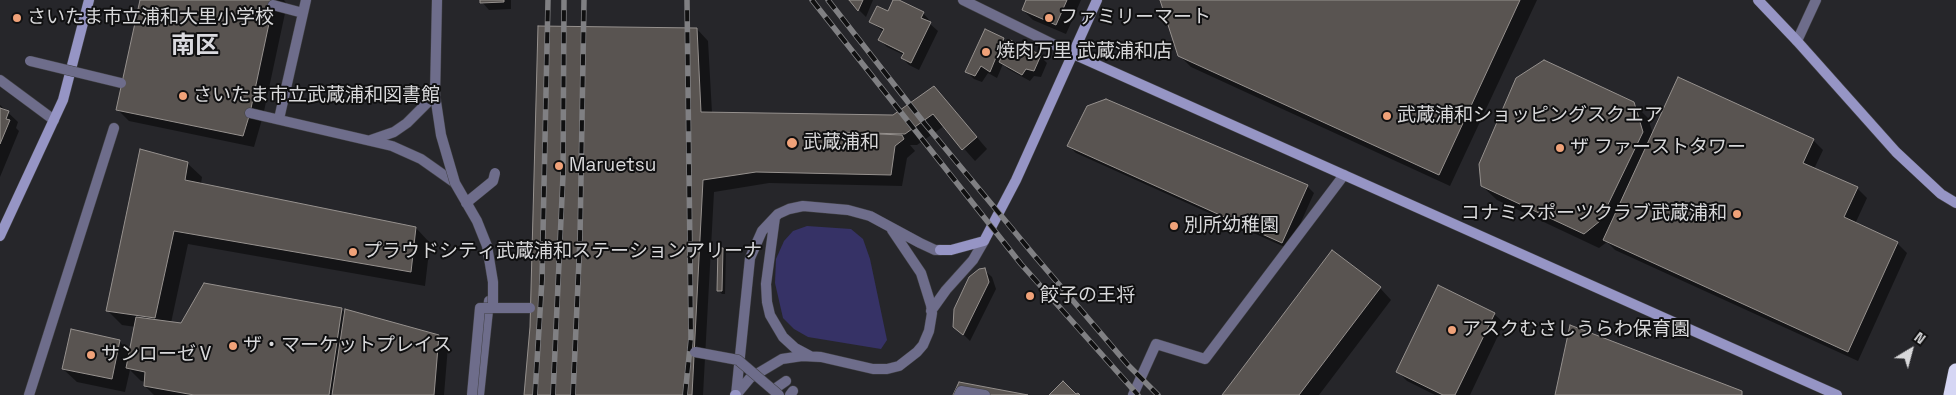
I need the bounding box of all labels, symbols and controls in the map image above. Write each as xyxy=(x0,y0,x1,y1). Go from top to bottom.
place label: さいたま市立浦和大里小学校 xyxy=(27,7,274,29)
place label: ファミリーマート xyxy=(1059,7,1211,29)
marker: さいたま市立浦和大里小学校 xyxy=(11,12,23,24)
marker: ファミリーマート xyxy=(1043,12,1055,24)
district label: 南区 xyxy=(171,32,219,60)
place label: 焼肉万里 武蔵浦和店 xyxy=(996,41,1172,63)
marker: 焼肉万里 武蔵浦和店 xyxy=(980,46,992,58)
place label: さいたま市立武蔵浦和図書館 xyxy=(193,85,440,107)
marker: さいたま市立武蔵浦和図書館 xyxy=(177,90,189,102)
place label: 武蔵浦和ショッピングスクエア xyxy=(1397,105,1663,127)
marker: 武蔵浦和ショッピングスクエア xyxy=(1381,110,1393,122)
place label: 武蔵浦和 xyxy=(803,132,879,154)
marker: 武蔵浦和 xyxy=(785,136,799,150)
place label: ザ ファーストタワー xyxy=(1570,137,1746,159)
marker: ザ ファーストタワー xyxy=(1554,142,1566,154)
place label: Maruetsu xyxy=(569,155,656,177)
marker: Maruetsu xyxy=(553,160,565,172)
place label: コナミスポーツクラブ武蔵浦和 xyxy=(1461,203,1727,225)
marker: コナミスポーツクラブ武蔵浦和 xyxy=(1731,208,1743,220)
place label: 別所幼稚園 xyxy=(1184,215,1279,237)
marker: 別所幼稚園 xyxy=(1168,220,1180,232)
place label: プラウドシティ武蔵浦和ステーションアリーナ xyxy=(363,241,762,263)
marker: プラウドシティ武蔵浦和ステーションアリーナ xyxy=(347,246,359,258)
place label: 餃子の王将 xyxy=(1040,285,1135,307)
marker: 餃子の王将 xyxy=(1024,290,1036,302)
place label: アスクむさしうらわ保育園 xyxy=(1462,319,1690,341)
marker: アスクむさしうらわ保育園 xyxy=(1446,324,1458,336)
north arrow xyxy=(1886,325,1936,375)
text: N xyxy=(1911,328,1929,348)
place label: ザ・マーケットプレイス xyxy=(243,335,452,357)
marker: ザ・マーケットプレイス xyxy=(227,340,239,352)
place label: サンローゼⅤ xyxy=(101,344,215,366)
marker: サンローゼⅤ xyxy=(85,349,97,361)

